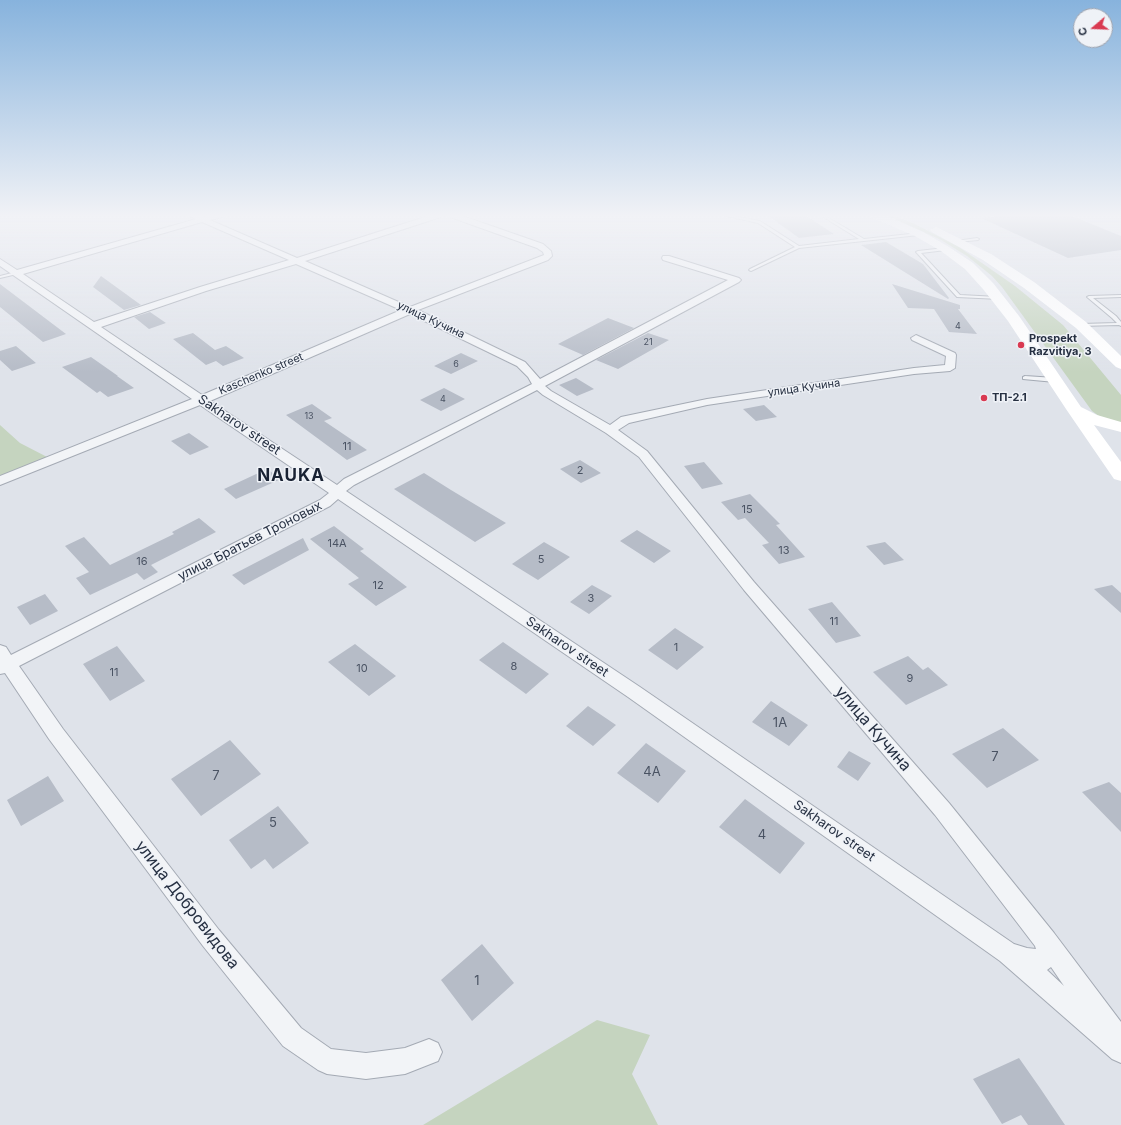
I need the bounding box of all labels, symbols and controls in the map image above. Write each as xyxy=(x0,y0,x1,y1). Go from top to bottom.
north arrow xyxy=(1073,8,1113,48)
text: С xyxy=(1075,25,1091,38)
street label: улица Кучина xyxy=(395,299,467,341)
house number: 4 xyxy=(955,321,961,331)
place label: Prospekt Razvitiya, 3 xyxy=(1029,332,1092,358)
house number: 21 xyxy=(643,337,653,347)
marker: Prospekt Razvitiya, 3 xyxy=(1016,340,1026,350)
street label: Kaschenko street xyxy=(217,350,305,398)
house number: 6 xyxy=(453,359,459,369)
street label: улица Кучина xyxy=(767,376,841,400)
place label: ТП-2.1 xyxy=(992,391,1027,405)
street label: Sakharov street xyxy=(195,392,283,458)
marker: ТП-2.1 xyxy=(979,393,989,403)
house number: 4 xyxy=(440,394,446,404)
house number: 13 xyxy=(304,411,314,421)
house number: 11 xyxy=(343,440,351,454)
house number: 2 xyxy=(577,464,583,478)
district label: NAUKA xyxy=(257,466,325,486)
street label: улица Братьев Троновых xyxy=(175,498,325,584)
house number: 15 xyxy=(741,503,753,517)
house number: 14А xyxy=(327,537,347,551)
house number: 13 xyxy=(778,544,790,558)
house number: 5 xyxy=(538,553,544,567)
house number: 16 xyxy=(136,555,148,569)
house number: 12 xyxy=(372,579,384,593)
house number: 3 xyxy=(588,592,594,606)
street label: Sakharov street xyxy=(523,614,611,680)
house number: 11 xyxy=(830,615,838,629)
house number: 1 xyxy=(674,641,678,655)
house number: 8 xyxy=(511,660,517,674)
house number: 10 xyxy=(356,662,368,676)
house number: 11 xyxy=(110,666,118,680)
house number: 9 xyxy=(907,672,913,686)
street label: улица Кучина xyxy=(831,683,915,775)
house number: 1А xyxy=(773,715,787,731)
house number: 7 xyxy=(991,749,999,765)
house number: 4А xyxy=(643,764,661,780)
house number: 7 xyxy=(212,768,220,784)
street label: Sakharov street xyxy=(790,797,878,865)
house number: 5 xyxy=(269,815,277,831)
house number: 4 xyxy=(758,827,766,843)
street label: улица Добровидова xyxy=(131,837,243,973)
house number: 1 xyxy=(474,973,480,989)

